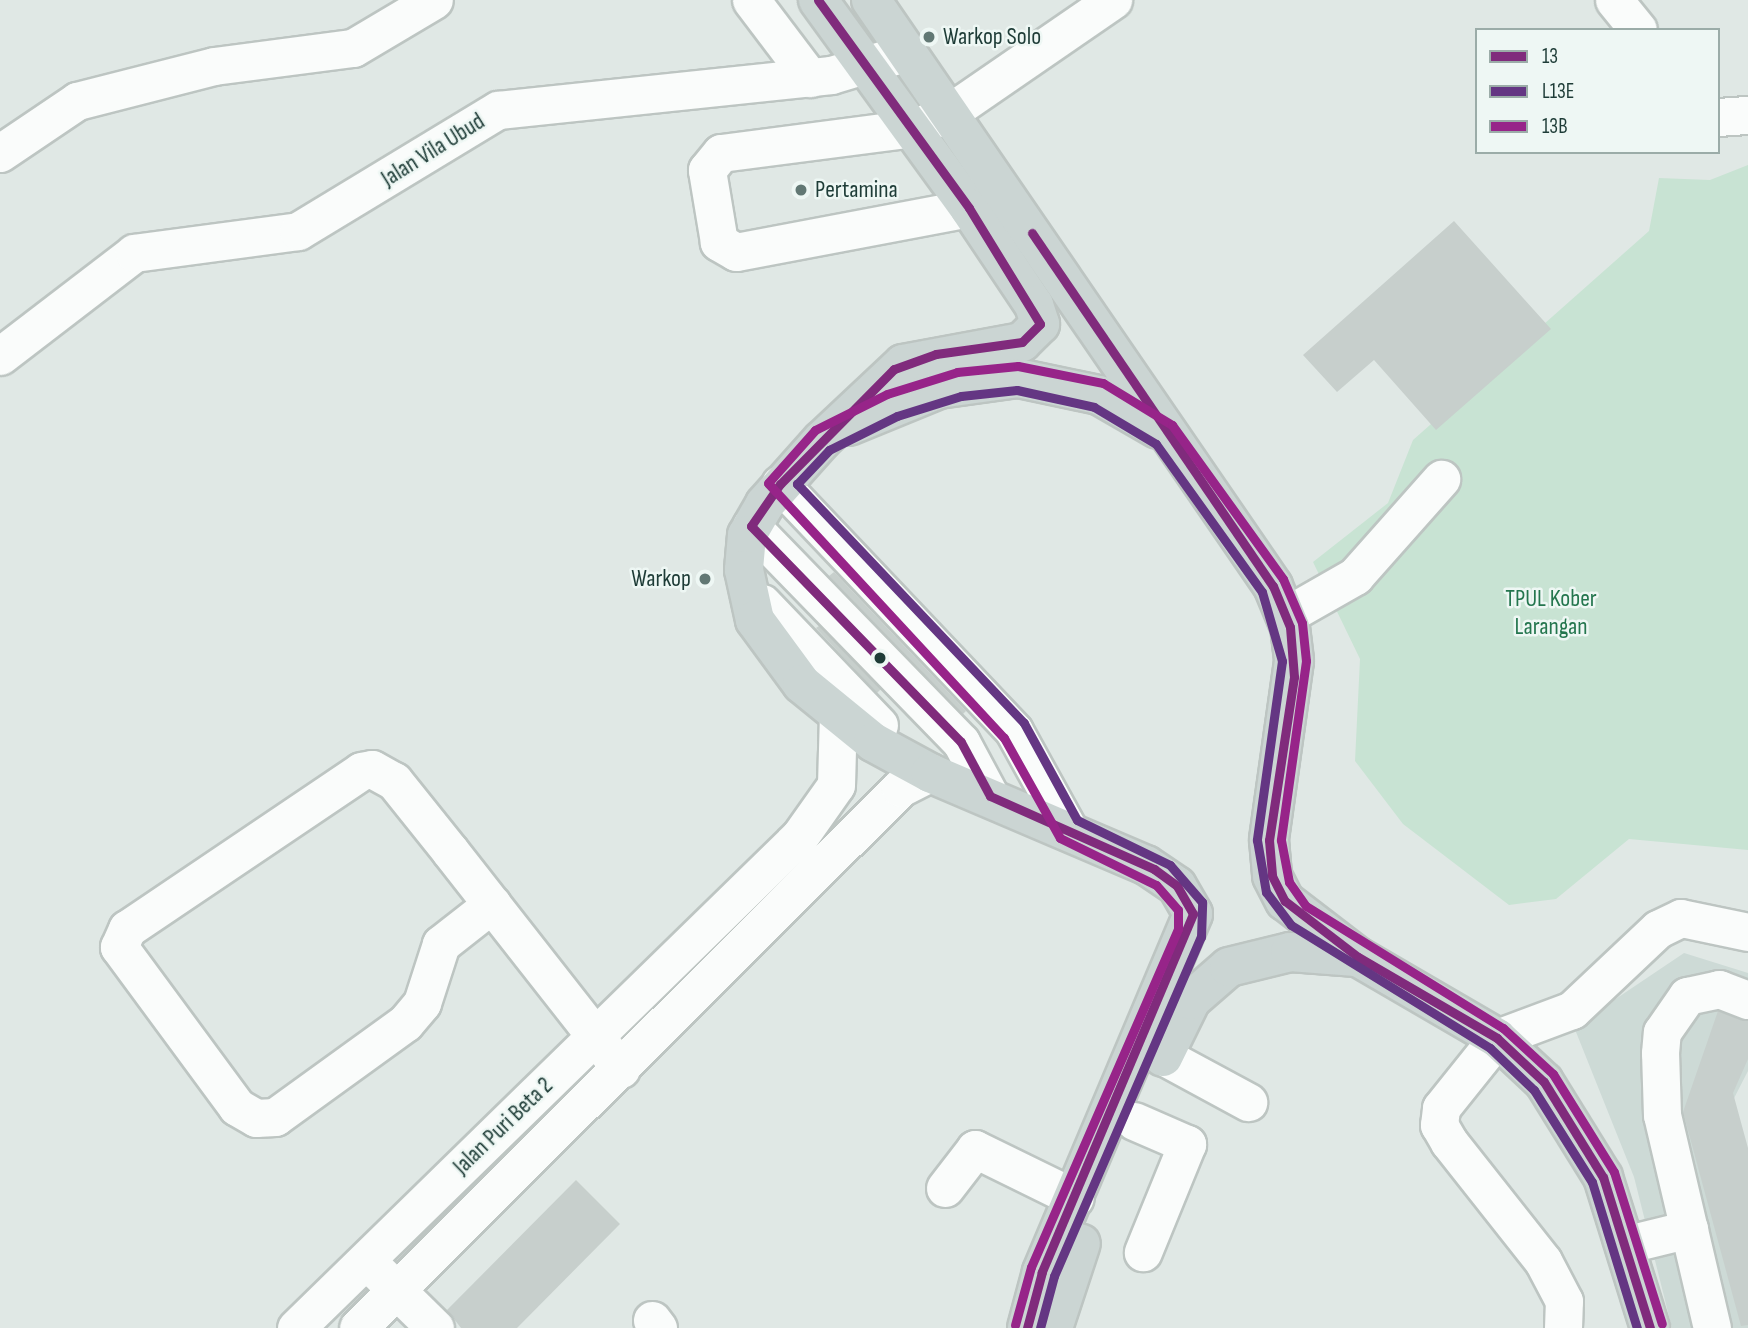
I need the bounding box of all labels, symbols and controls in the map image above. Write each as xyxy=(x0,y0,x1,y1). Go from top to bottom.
place label: Warkop Solo xyxy=(943,23,1041,51)
legend xyxy=(1475,28,1720,154)
marker: Warkop Solo xyxy=(921,29,937,45)
text: 13 xyxy=(1542,44,1558,69)
text: L13E xyxy=(1542,79,1575,104)
street label: Jalan Vila Ubud xyxy=(376,107,490,193)
text: 13B xyxy=(1542,114,1568,139)
place label: Pertamina xyxy=(815,176,898,204)
marker: Pertamina xyxy=(793,182,809,198)
place label: Warkop xyxy=(631,565,691,593)
marker: Warkop xyxy=(697,571,713,587)
park label: TPUL Kober Larangan xyxy=(1505,585,1597,641)
unlabelled marker xyxy=(873,651,887,665)
street label: Jalan Puri Beta 2 xyxy=(447,1071,559,1181)

